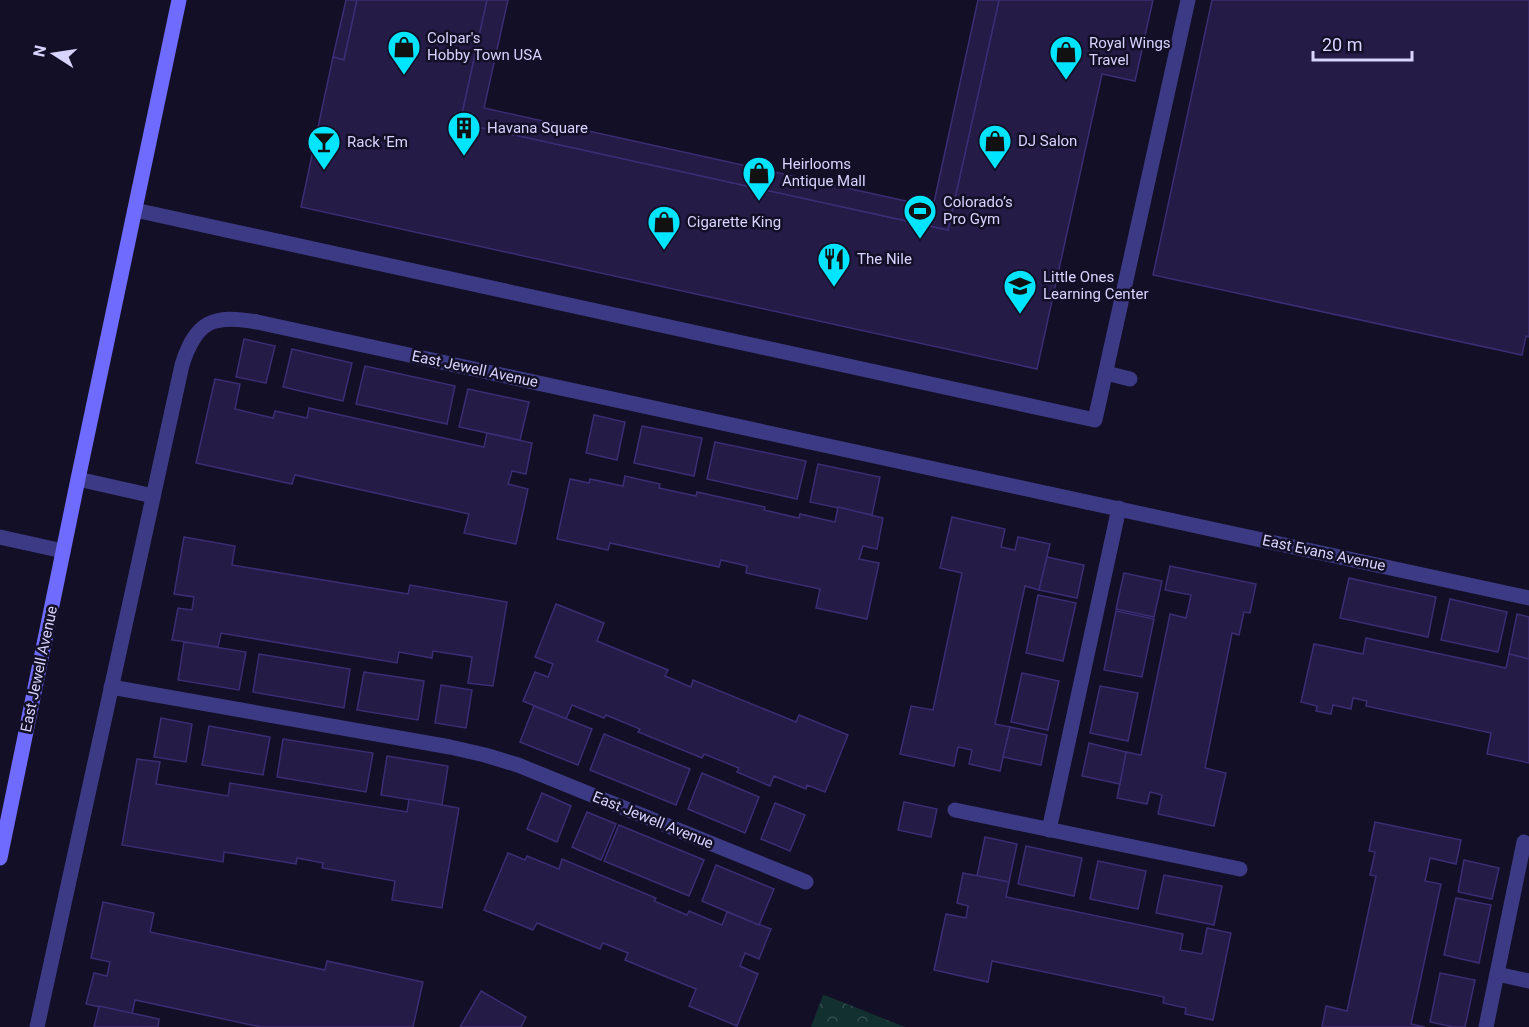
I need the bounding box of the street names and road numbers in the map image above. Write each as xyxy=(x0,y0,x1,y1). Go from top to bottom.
street label: East Jewell Avenue xyxy=(410,347,540,391)
street label: East Evans Avenue xyxy=(1261,531,1387,575)
street label: East Jewell Avenue xyxy=(17,604,61,734)
street label: East Jewell Avenue xyxy=(590,788,716,852)

